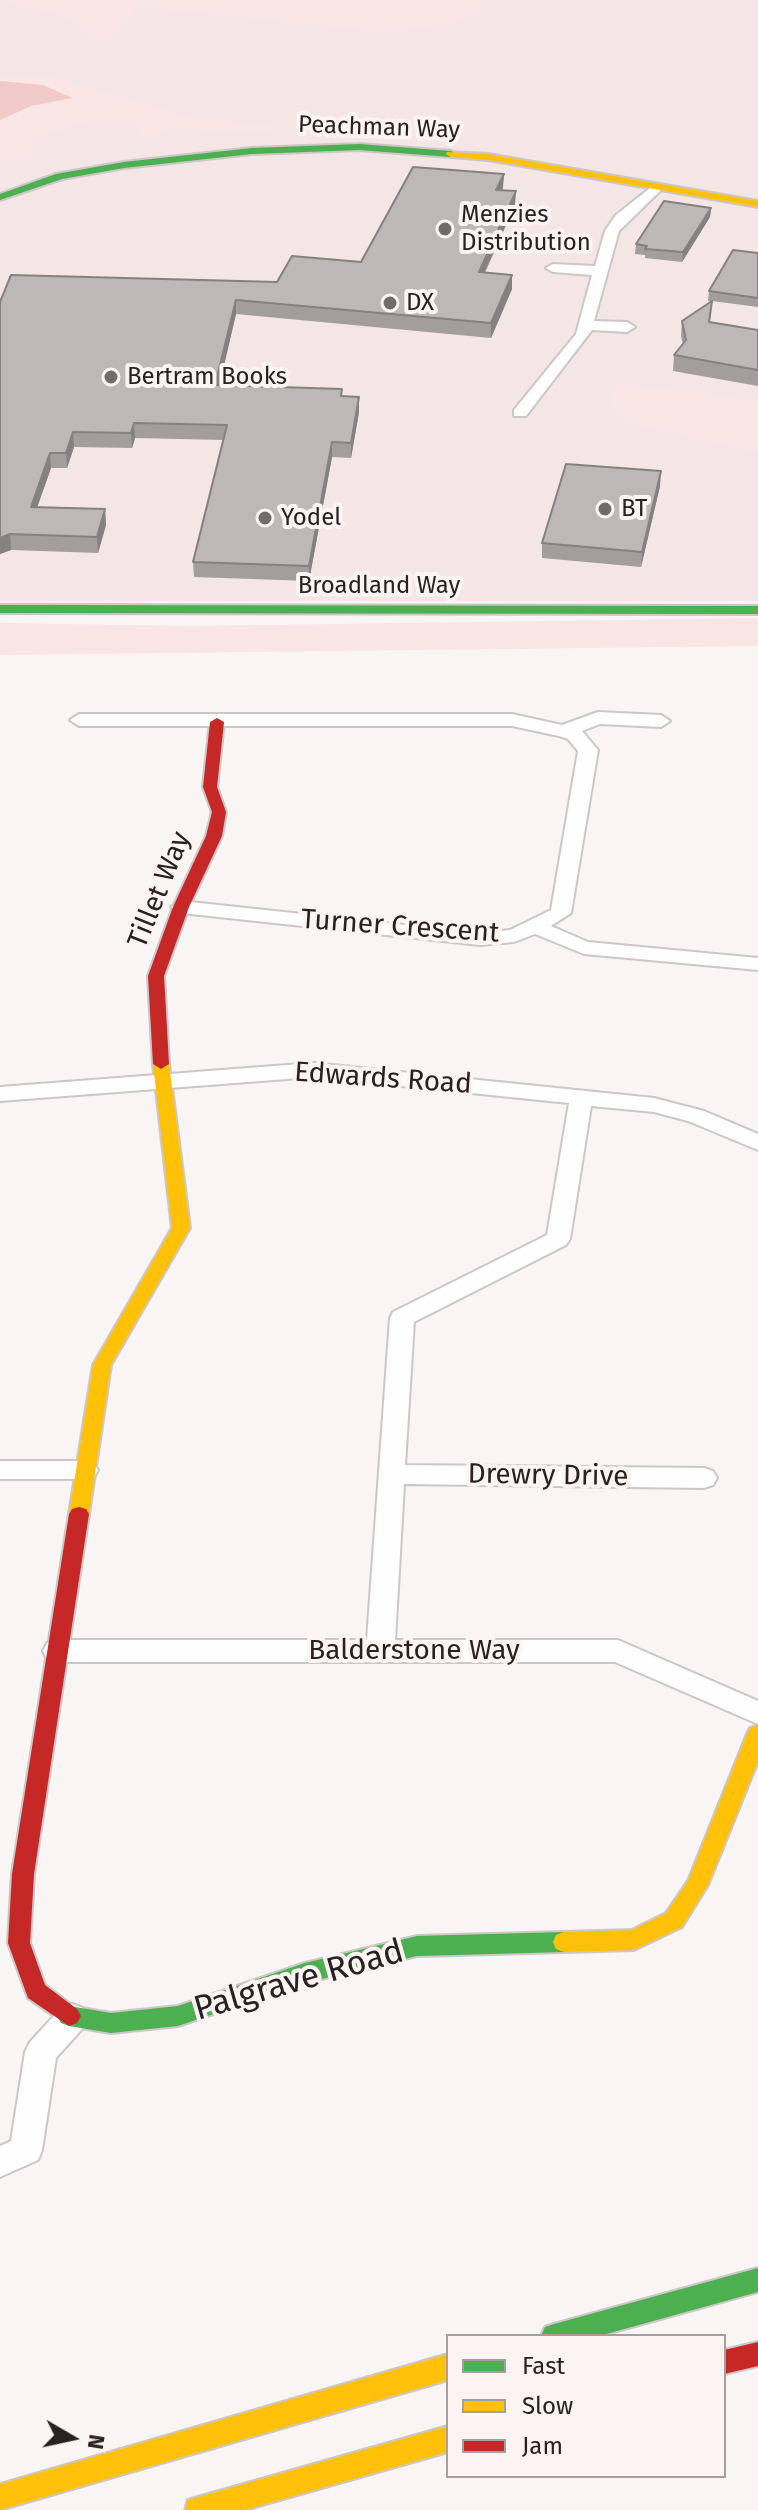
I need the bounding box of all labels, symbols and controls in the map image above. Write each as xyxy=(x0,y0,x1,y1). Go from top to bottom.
street label: Peachman Way xyxy=(297,111,461,145)
place label: Menzies Distribution xyxy=(461,201,591,257)
marker: Menzies Distribution xyxy=(436,220,454,238)
place label: DX xyxy=(406,289,434,317)
marker: DX xyxy=(381,294,399,312)
place label: Bertram Books xyxy=(127,363,287,391)
marker: Bertram Books xyxy=(102,368,120,386)
place label: BT xyxy=(621,495,648,523)
marker: BT xyxy=(596,500,614,518)
place label: Yodel xyxy=(281,504,341,532)
marker: Yodel xyxy=(256,509,274,527)
street label: Broadland Way xyxy=(298,572,460,600)
street label: Tillet Way xyxy=(122,827,198,953)
street label: Turner Crescent xyxy=(300,903,500,951)
street label: Edwards Road xyxy=(293,1056,473,1102)
street label: Drewry Drive xyxy=(467,1458,629,1494)
street label: Balderstone Way xyxy=(308,1634,520,1668)
street label: Palgrave Road xyxy=(189,1932,409,2030)
legend xyxy=(446,2334,726,2478)
text: Fast xyxy=(522,2352,565,2380)
text: Slow xyxy=(522,2392,573,2420)
north arrow xyxy=(32,2398,112,2478)
text: Jam xyxy=(522,2432,563,2460)
text: N xyxy=(82,2433,111,2451)

